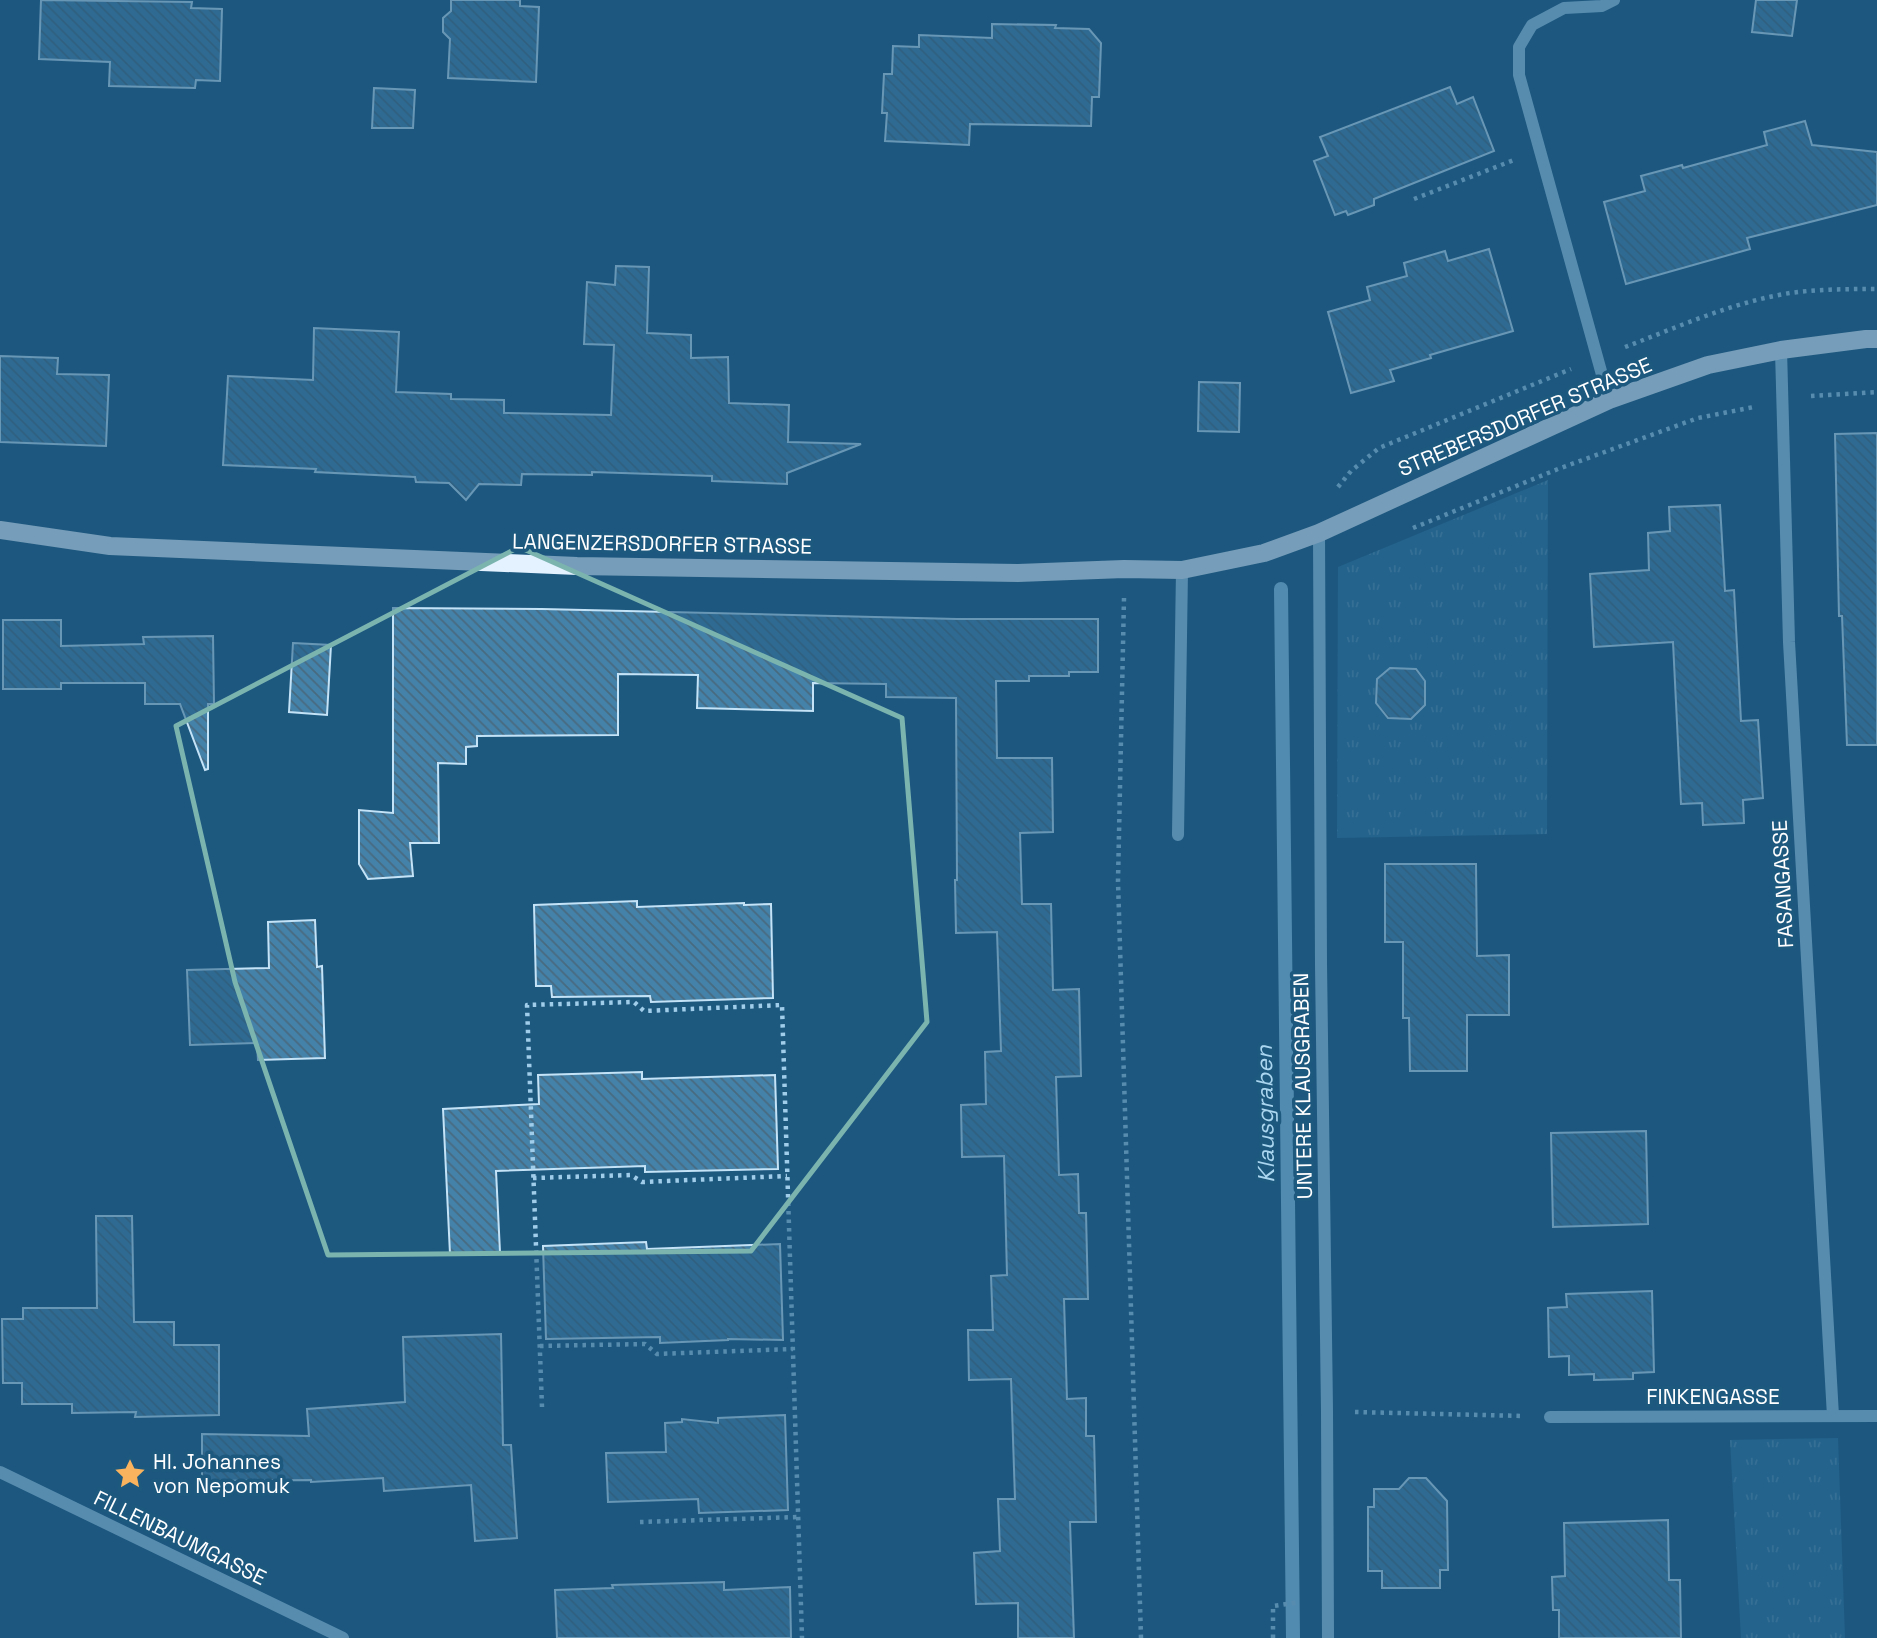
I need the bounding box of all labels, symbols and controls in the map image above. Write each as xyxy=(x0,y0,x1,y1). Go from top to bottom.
street label: STREBERSDORFER STRASSE xyxy=(1394,351,1656,482)
street label: LANGENZERSDORFER STRASSE xyxy=(512,527,812,560)
street label: FASANGASSE xyxy=(1766,819,1799,949)
street label: UNTERE KLAUSGRABEN xyxy=(1287,972,1318,1200)
water label: Klausgraben xyxy=(1249,1044,1281,1183)
street label: FINKENGASSE xyxy=(1646,1383,1780,1410)
place label: Hl. Johannes von Nepomuk xyxy=(153,1448,290,1499)
place icon: Hl. Johannes von Nepomuk xyxy=(113,1457,147,1491)
street label: FILLENBAUMGASSE xyxy=(90,1484,271,1591)

